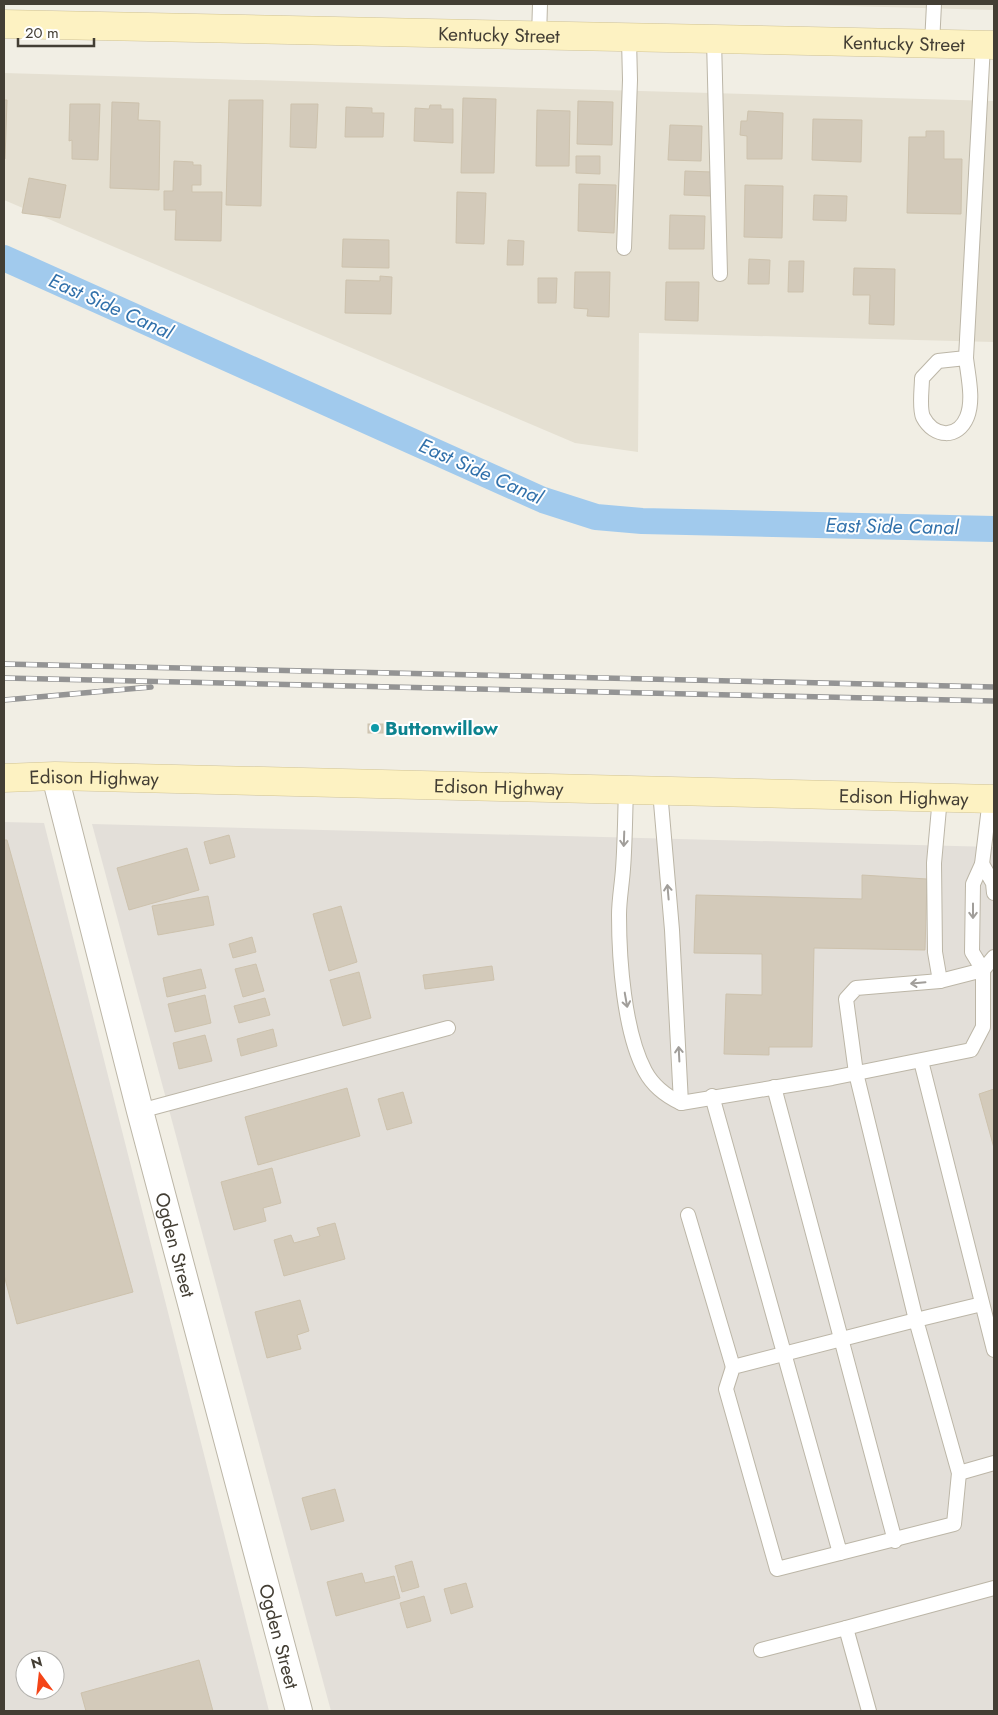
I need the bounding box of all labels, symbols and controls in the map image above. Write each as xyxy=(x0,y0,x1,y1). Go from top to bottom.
scale bar xyxy=(18,15,94,47)
street label: Kentucky Street xyxy=(438,20,560,50)
text: 20 m xyxy=(25,22,59,44)
street label: Kentucky Street xyxy=(843,29,965,58)
water label: East Side Canal xyxy=(44,266,179,347)
water label: East Side Canal xyxy=(414,431,549,512)
water label: East Side Canal xyxy=(825,511,960,542)
place label: Buttonwillow xyxy=(385,715,499,742)
marker: Buttonwillow xyxy=(369,722,381,734)
street label: Edison Highway xyxy=(29,763,160,793)
street label: Edison Highway xyxy=(434,772,565,802)
street label: Edison Highway xyxy=(839,782,969,812)
one-way arrow xyxy=(620,830,629,846)
one-way arrow xyxy=(664,884,673,900)
one-way arrow xyxy=(968,903,977,919)
one-way arrow xyxy=(910,978,926,988)
one-way arrow xyxy=(622,992,632,1008)
one-way arrow xyxy=(674,1046,683,1062)
street label: Ogden Street xyxy=(148,1189,202,1301)
street label: Ogden Street xyxy=(252,1581,306,1692)
north arrow xyxy=(15,1650,65,1700)
text: N xyxy=(29,1651,45,1674)

